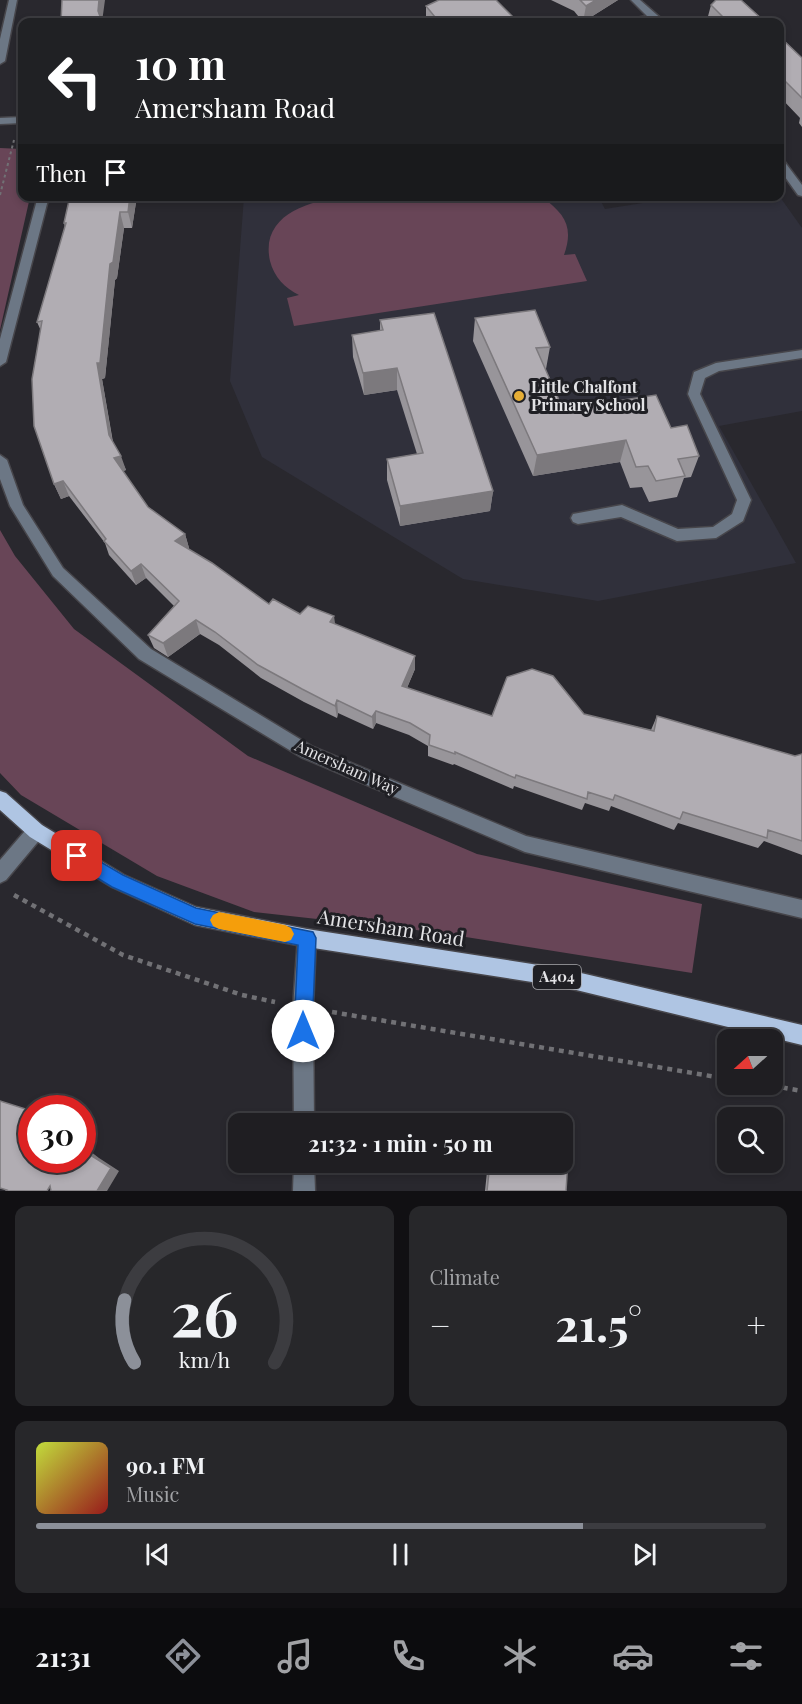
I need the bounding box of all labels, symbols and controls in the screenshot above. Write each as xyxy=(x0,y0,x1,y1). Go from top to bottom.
text: 10 m xyxy=(135,35,226,91)
icon: left xyxy=(36,42,114,120)
text: Amersham Road xyxy=(135,89,335,125)
icon: arrive xyxy=(99,156,132,189)
text: Then xyxy=(36,158,87,188)
place label: Little Chalfont Primary School xyxy=(531,376,646,415)
marker: Little Chalfont Primary School xyxy=(512,389,526,403)
street label: Amersham Way xyxy=(291,734,402,799)
pin xyxy=(51,830,102,881)
icon: arrive xyxy=(60,839,93,872)
street label: Amersham Road xyxy=(315,901,467,952)
road number: A404 xyxy=(533,965,581,989)
position arrow xyxy=(271,999,335,1063)
north arrow xyxy=(717,1029,783,1095)
map controls xyxy=(717,1029,783,1173)
speed limit sign: 30 xyxy=(18,1095,96,1173)
button: search xyxy=(717,1107,783,1173)
text: 21:32 · 1 min · 50 m xyxy=(308,1128,493,1158)
text: Climate xyxy=(430,1263,500,1290)
text: 26 xyxy=(170,1269,238,1353)
text: 21.5° xyxy=(555,1293,642,1353)
text: − xyxy=(430,1302,451,1346)
text: + xyxy=(747,1302,766,1346)
text: km/h xyxy=(179,1345,230,1373)
text: 90.1 FM xyxy=(126,1450,205,1480)
text: Music xyxy=(126,1480,179,1507)
icon: previous xyxy=(141,1538,174,1571)
icon: pause xyxy=(384,1538,417,1571)
icon: next xyxy=(628,1538,661,1571)
icon: directions xyxy=(162,1635,204,1677)
icon: music xyxy=(274,1635,316,1677)
icon: phone xyxy=(387,1635,429,1677)
icon: climate xyxy=(499,1635,541,1677)
icon: car xyxy=(612,1635,654,1677)
icon: filters xyxy=(725,1635,767,1677)
text: 21:31 xyxy=(35,1638,91,1674)

